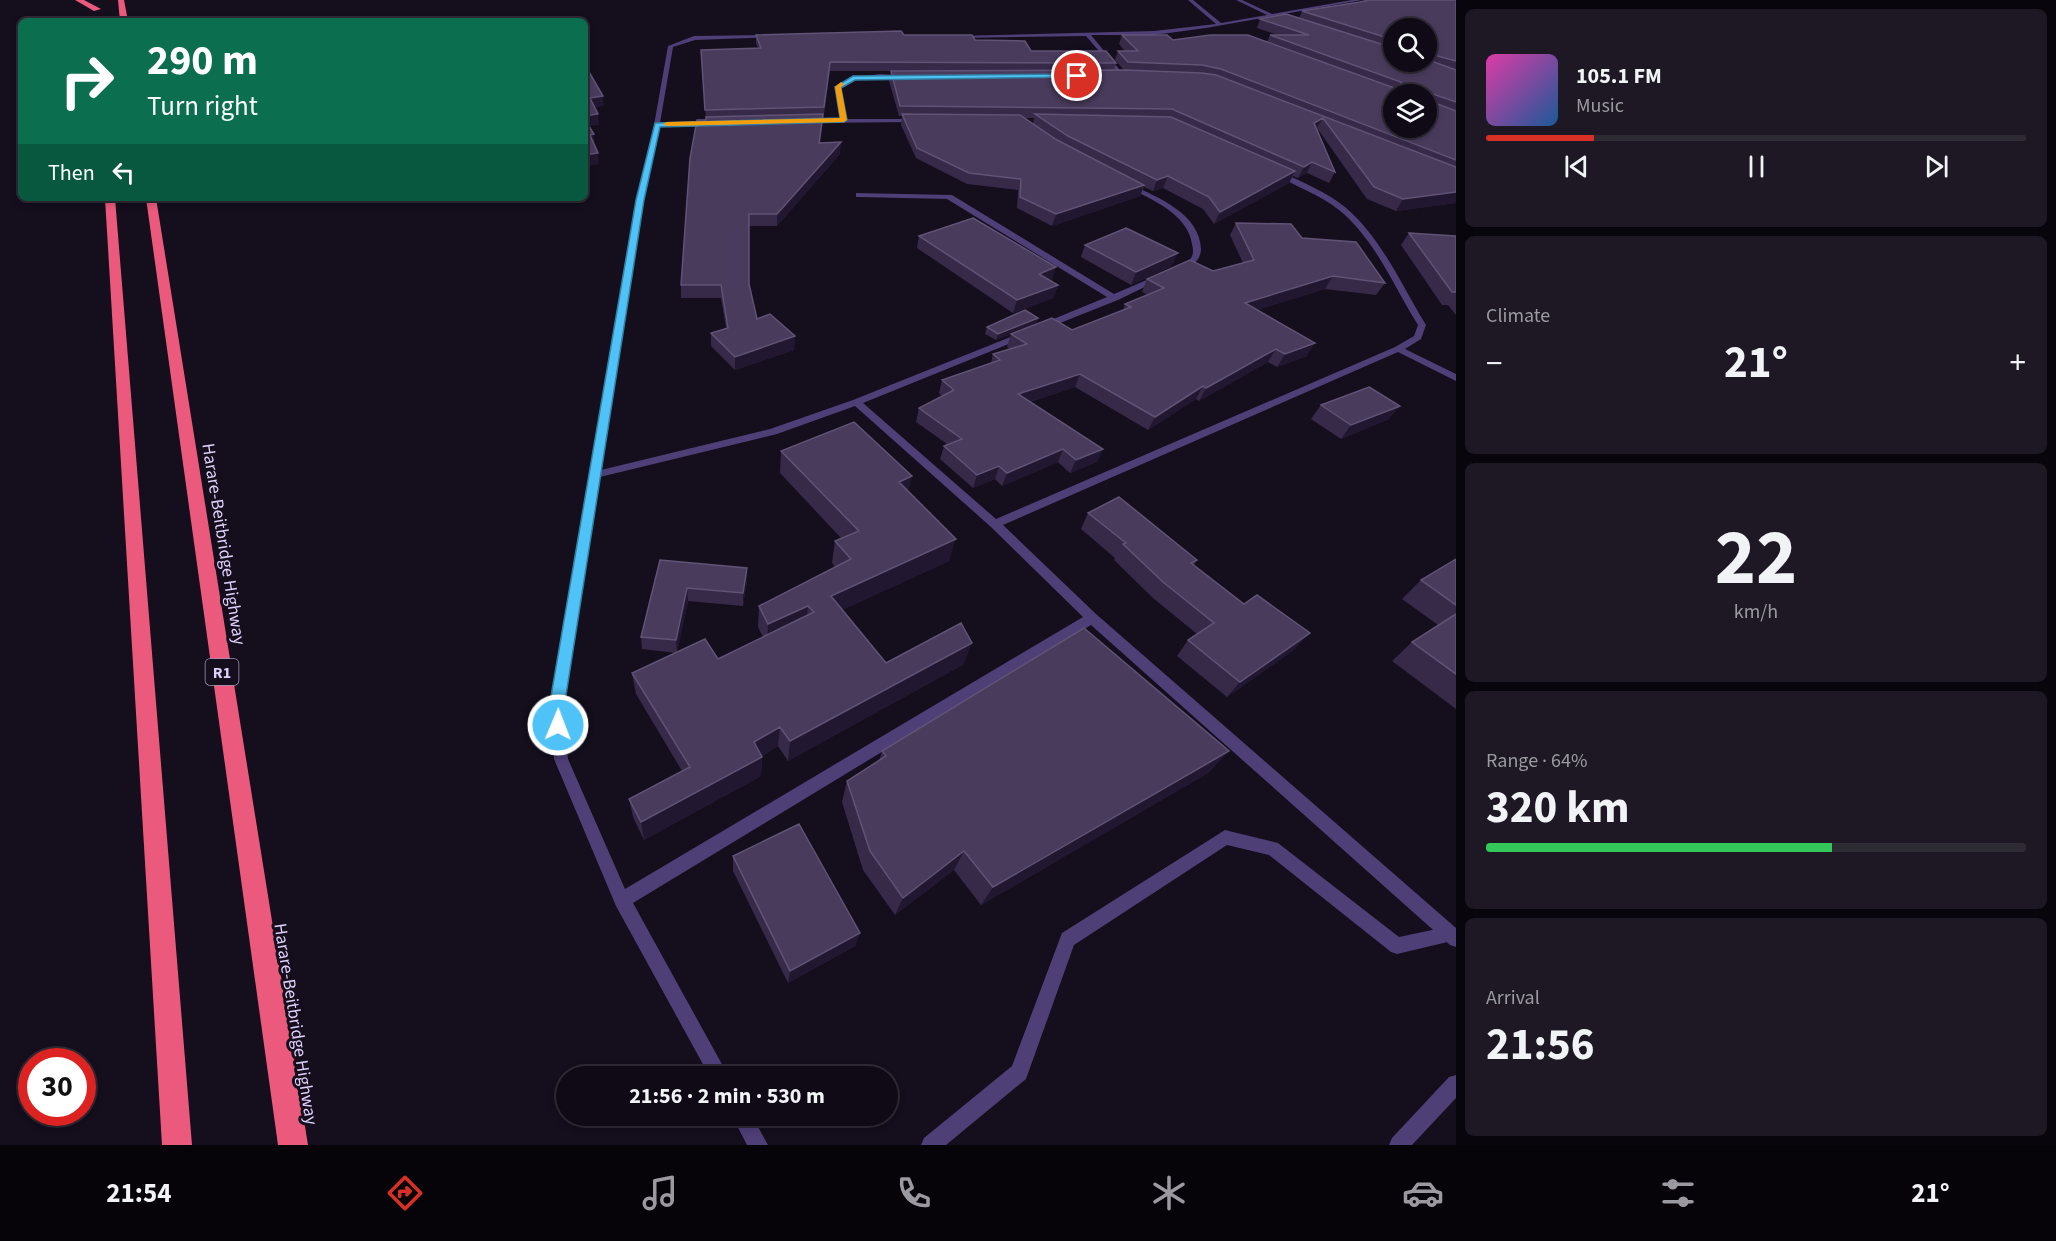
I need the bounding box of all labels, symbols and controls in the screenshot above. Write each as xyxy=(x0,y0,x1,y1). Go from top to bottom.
map controls xyxy=(1383,18,1437,138)
button: search xyxy=(1383,18,1437,72)
text: 290 m xyxy=(147,31,258,91)
icon: right xyxy=(48,42,126,120)
pin xyxy=(1051,50,1102,101)
icon: arrive xyxy=(1060,59,1093,92)
text: 105.1 FM xyxy=(1576,60,1662,92)
button: layers xyxy=(1383,84,1437,138)
text: Turn right xyxy=(147,87,258,126)
text: Music xyxy=(1576,92,1624,120)
icon: previous xyxy=(1560,150,1593,183)
icon: pause xyxy=(1740,150,1773,183)
icon: next xyxy=(1920,150,1953,183)
icon: left xyxy=(107,156,140,189)
text: Then xyxy=(48,157,95,189)
text: Climate xyxy=(1486,302,1550,330)
text: 21° xyxy=(1724,331,1788,395)
text: − xyxy=(1486,340,1502,387)
text: + xyxy=(2010,340,2026,387)
street label: Harare-Beitbridge Highway xyxy=(195,442,252,647)
text: 22 xyxy=(1715,503,1797,614)
text: km/h xyxy=(1734,598,1778,626)
road number: R1 xyxy=(206,659,238,685)
position arrow xyxy=(526,693,590,757)
text: Range · 64% xyxy=(1486,747,1587,775)
text: 320 km xyxy=(1486,776,1630,840)
street label: Harare-Beitbridge Highway xyxy=(267,922,324,1127)
text: Arrival xyxy=(1486,984,1540,1012)
text: 21:56 xyxy=(1486,1013,1595,1077)
speed limit sign: 30 xyxy=(18,1048,96,1126)
text: 21:56 · 2 min · 530 m xyxy=(629,1080,825,1112)
icon: directions xyxy=(384,1172,426,1214)
icon: music xyxy=(639,1172,681,1214)
icon: phone xyxy=(893,1172,935,1214)
icon: climate xyxy=(1148,1172,1190,1214)
icon: car xyxy=(1402,1172,1444,1214)
icon: filters xyxy=(1657,1172,1699,1214)
text: 21:54 xyxy=(106,1174,171,1213)
text: 21° xyxy=(1911,1174,1950,1213)

